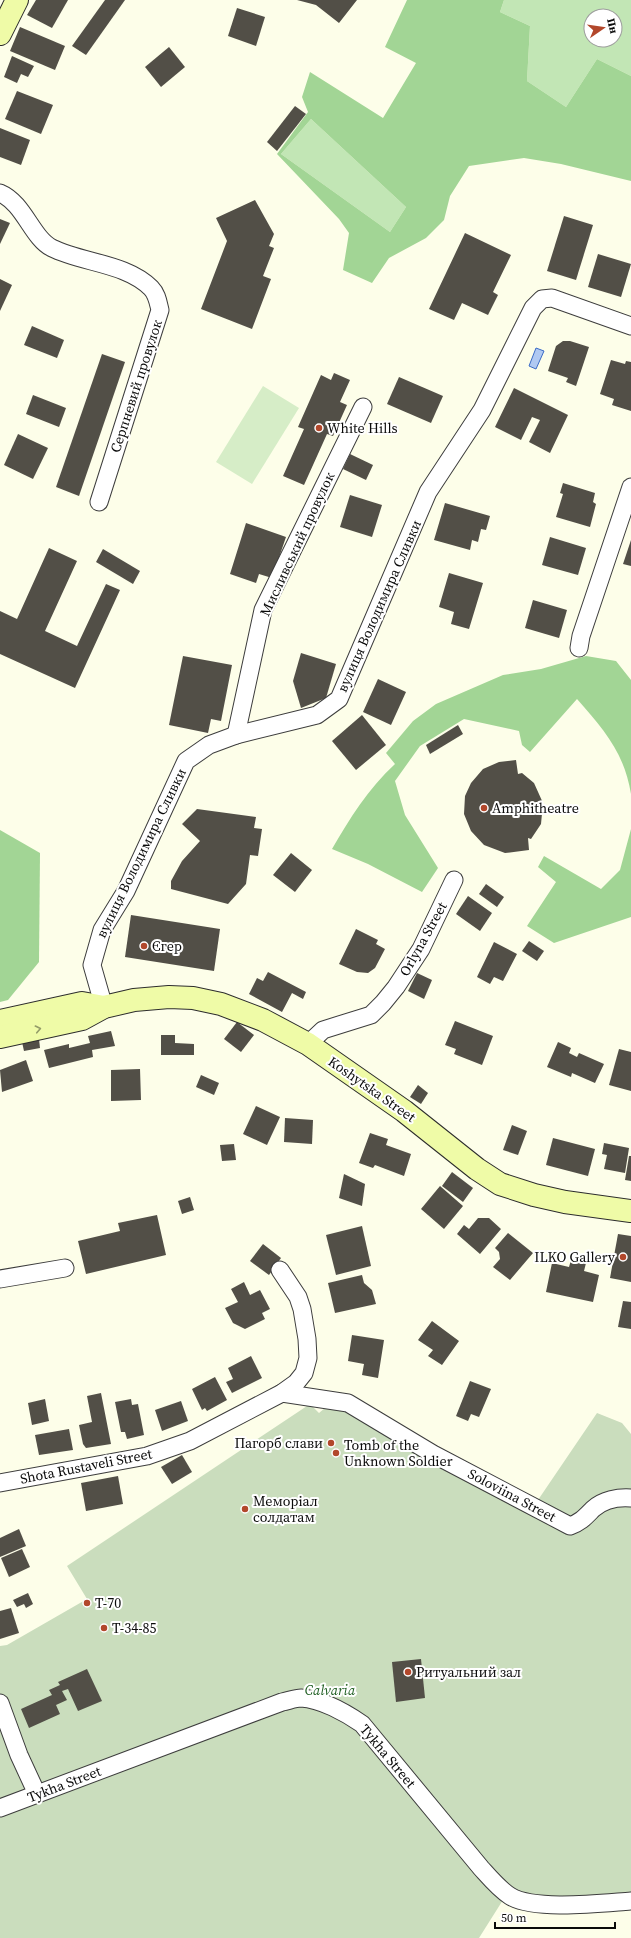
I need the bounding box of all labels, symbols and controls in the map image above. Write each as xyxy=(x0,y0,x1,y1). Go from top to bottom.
north arrow xyxy=(583,8,623,48)
text: Пн xyxy=(603,17,621,35)
street label: Серпневий провулок xyxy=(105,317,167,455)
place label: White Hills xyxy=(327,418,398,438)
marker: White Hills xyxy=(314,423,324,433)
street label: Мисливський провулок xyxy=(255,468,339,619)
street label: вулиця Володимира Сливки xyxy=(332,517,426,695)
street label: вулиця Володимира Сливки xyxy=(91,765,191,941)
place label: Amphitheatre xyxy=(492,798,579,818)
marker: Amphitheatre xyxy=(479,803,489,813)
street label: Orlyna Street xyxy=(394,898,452,980)
place label: Єгер xyxy=(152,936,182,956)
marker: Єгер xyxy=(139,941,149,951)
one-way arrow xyxy=(35,1025,41,1033)
street label: Koshytska Street xyxy=(324,1051,420,1127)
place label: ILKO Gallery xyxy=(534,1247,616,1267)
marker: ILKO Gallery xyxy=(618,1252,628,1262)
place label: Пагорб слави xyxy=(234,1433,323,1453)
place label: Tomb of the Unknown Soldier xyxy=(344,1435,453,1471)
marker: Пагорб слави xyxy=(326,1438,336,1448)
street label: Shota Rustaveli Street xyxy=(18,1443,154,1489)
marker: Tomb of the Unknown Soldier xyxy=(331,1448,341,1458)
street label: Soloviina Street xyxy=(464,1463,560,1527)
place label: Меморіал солдатам xyxy=(253,1491,318,1527)
marker: Меморіал солдатам xyxy=(240,1504,250,1514)
place label: Т-70 xyxy=(95,1593,121,1613)
marker: Т-70 xyxy=(82,1598,92,1608)
place label: Т-34-85 xyxy=(112,1618,157,1638)
marker: Т-34-85 xyxy=(99,1623,109,1633)
place label: Ритуальний зал xyxy=(416,1662,521,1682)
marker: Ритуальний зал xyxy=(403,1667,413,1677)
park label: Calvaria xyxy=(305,1680,356,1700)
street label: Tykha Street xyxy=(355,1720,421,1792)
street label: Tykha Street xyxy=(24,1761,104,1807)
scale bar xyxy=(495,1904,615,1930)
text: 50 m xyxy=(501,1910,527,1926)

